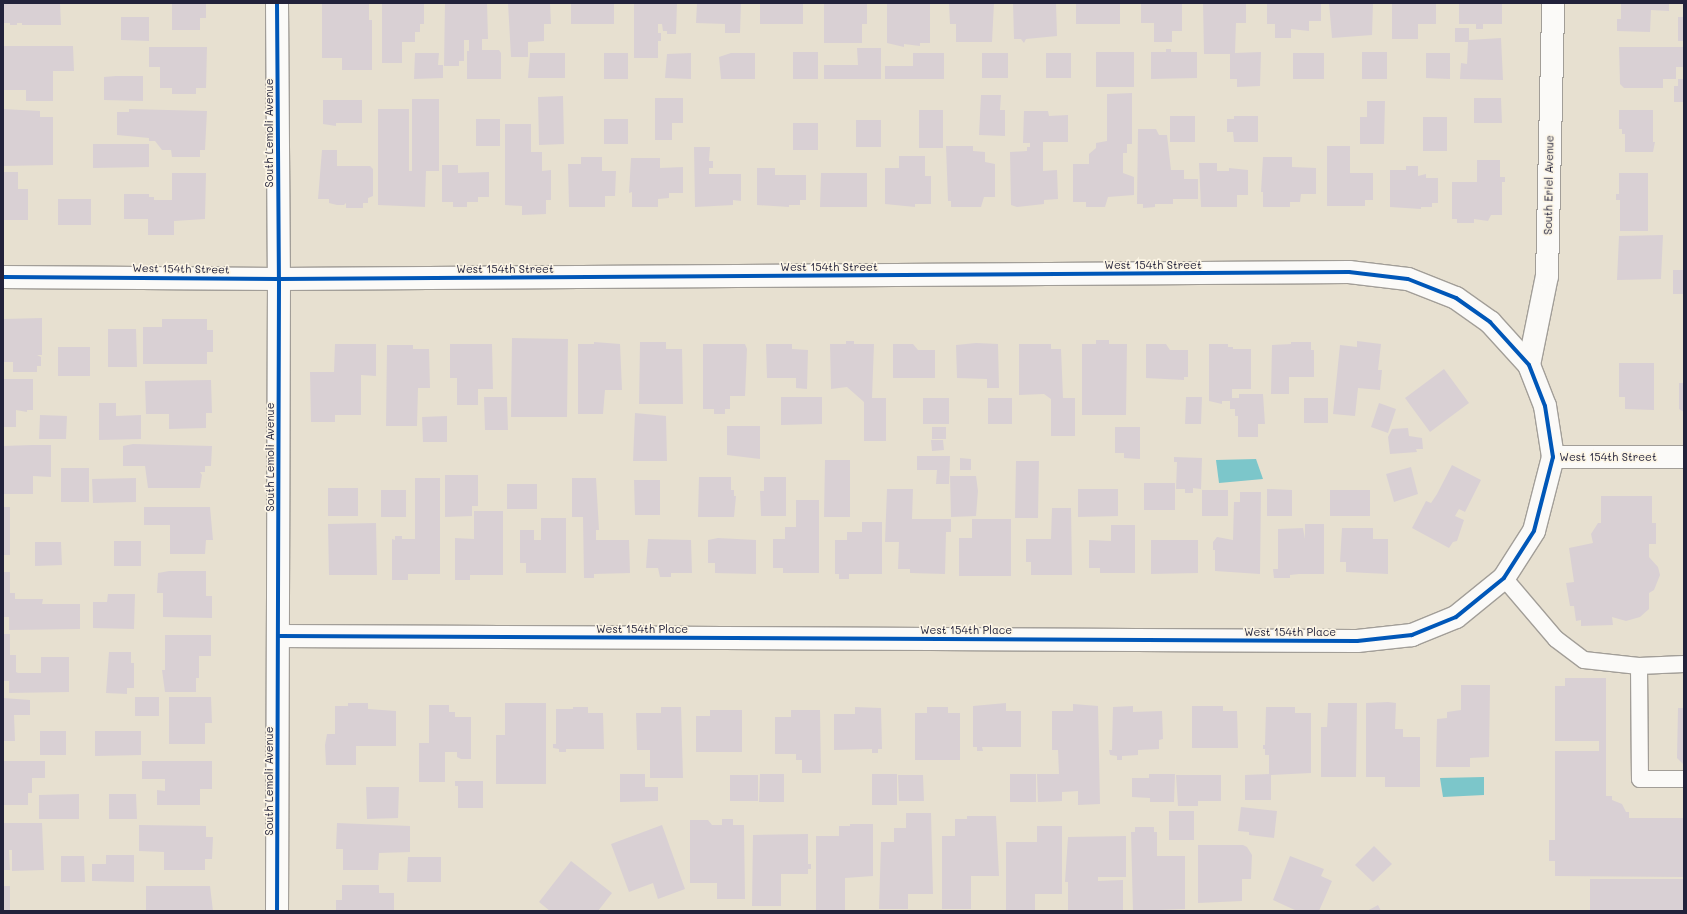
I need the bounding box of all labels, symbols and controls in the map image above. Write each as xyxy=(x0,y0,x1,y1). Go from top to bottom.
street label: South Lemoli Avenue xyxy=(262,79,276,187)
street label: South Eriel Avenue xyxy=(1542,135,1556,235)
street label: West 154th Street xyxy=(1104,258,1202,272)
street label: West 154th Street xyxy=(780,260,878,274)
street label: West 154th Street xyxy=(132,262,230,276)
street label: West 154th Street xyxy=(456,262,554,276)
street label: South Lemoli Avenue xyxy=(263,403,277,511)
street label: West 154th Street xyxy=(1559,450,1657,464)
street label: West 154th Place xyxy=(596,622,688,636)
street label: West 154th Place xyxy=(920,623,1012,637)
street label: West 154th Place xyxy=(1244,625,1336,639)
street label: South Lemoli Avenue xyxy=(262,727,276,835)

